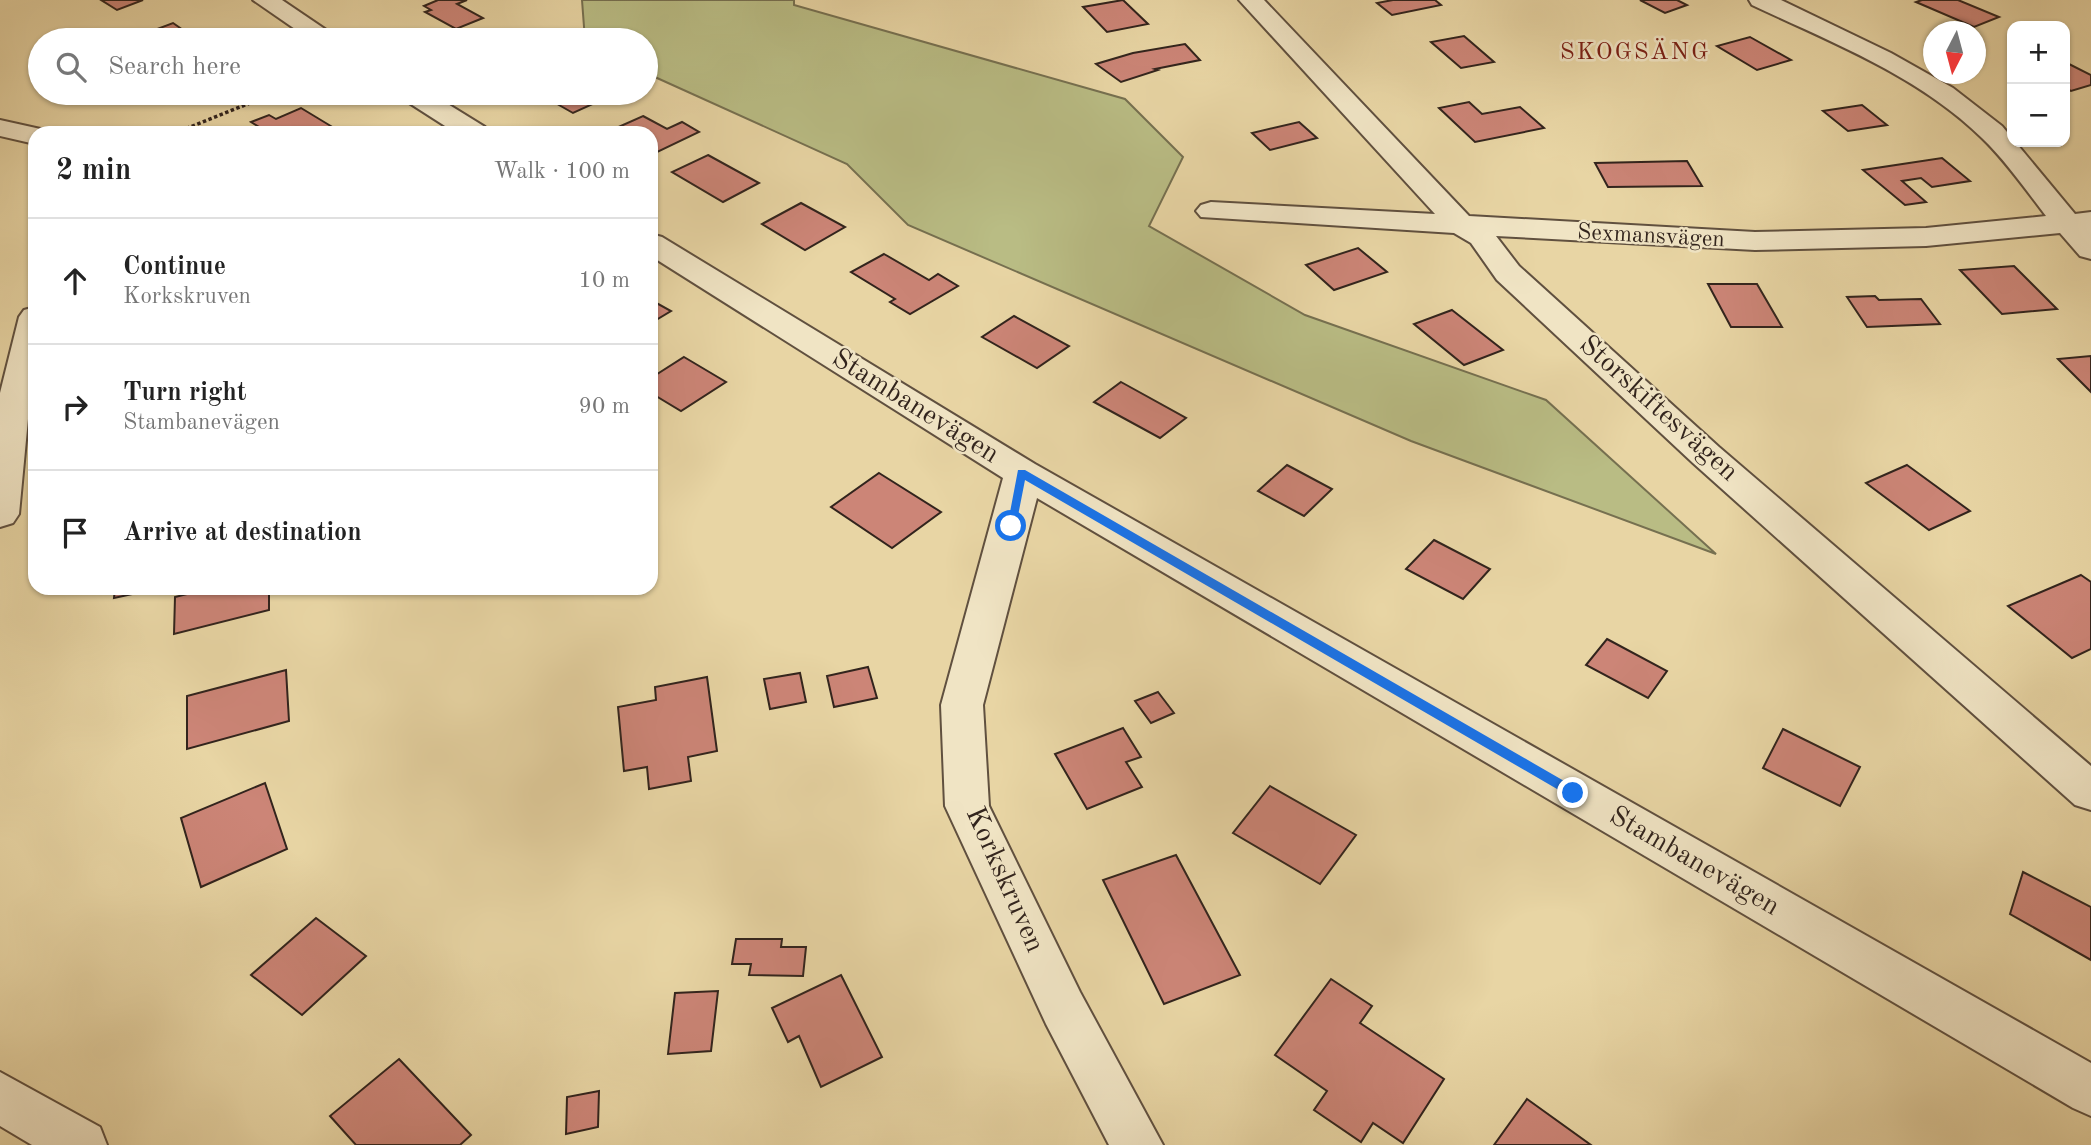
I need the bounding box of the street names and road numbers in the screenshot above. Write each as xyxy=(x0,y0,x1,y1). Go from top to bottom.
street label: Sexmansvägen xyxy=(1577,221,1725,251)
street label: Storskiftesvägen xyxy=(1573,331,1743,487)
street label: Stambanevägen xyxy=(827,344,1003,470)
street label: Stambanevägen xyxy=(1604,802,1784,922)
street label: Korkskruven xyxy=(960,803,1048,957)

